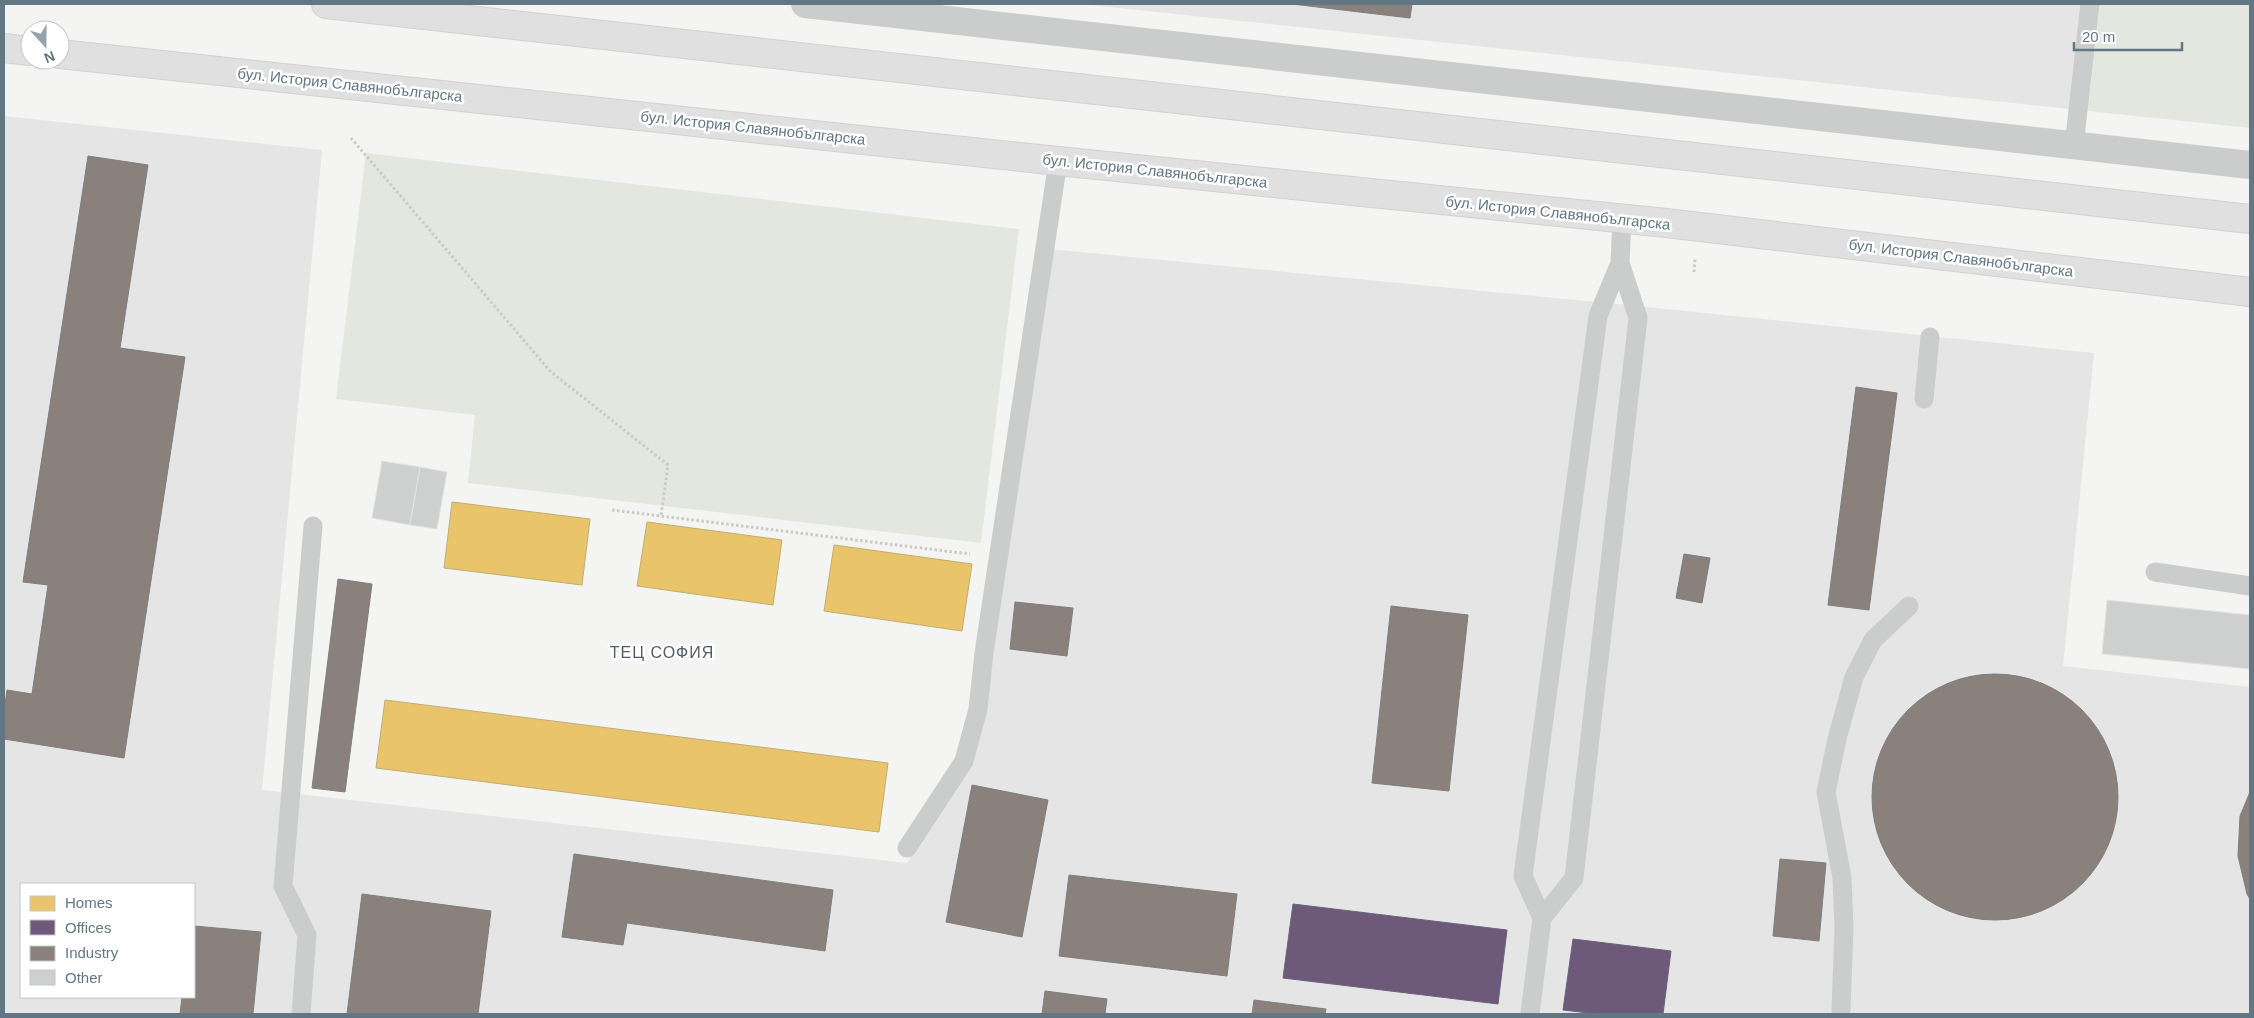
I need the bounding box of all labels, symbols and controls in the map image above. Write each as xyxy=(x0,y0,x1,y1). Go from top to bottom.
north arrow xyxy=(20,20,70,70)
scale bar xyxy=(2074,20,2182,52)
text: 20 m xyxy=(2082,28,2115,45)
text: N xyxy=(42,48,57,66)
street label: бул. История Славянобългарска xyxy=(237,64,464,105)
street label: бул. История Славянобългарска xyxy=(640,107,867,148)
street label: бул. История Славянобългарска xyxy=(1042,150,1269,191)
street label: бул. История Славянобългарска xyxy=(1445,192,1672,233)
street label: бул. История Славянобългарска xyxy=(1848,235,2075,280)
district label: ТЕЦ СОФИЯ xyxy=(610,644,714,661)
legend xyxy=(20,883,195,998)
text: Homes xyxy=(65,894,113,911)
text: Offices xyxy=(65,919,111,936)
text: Industry xyxy=(65,944,119,961)
text: Other xyxy=(65,969,103,986)

